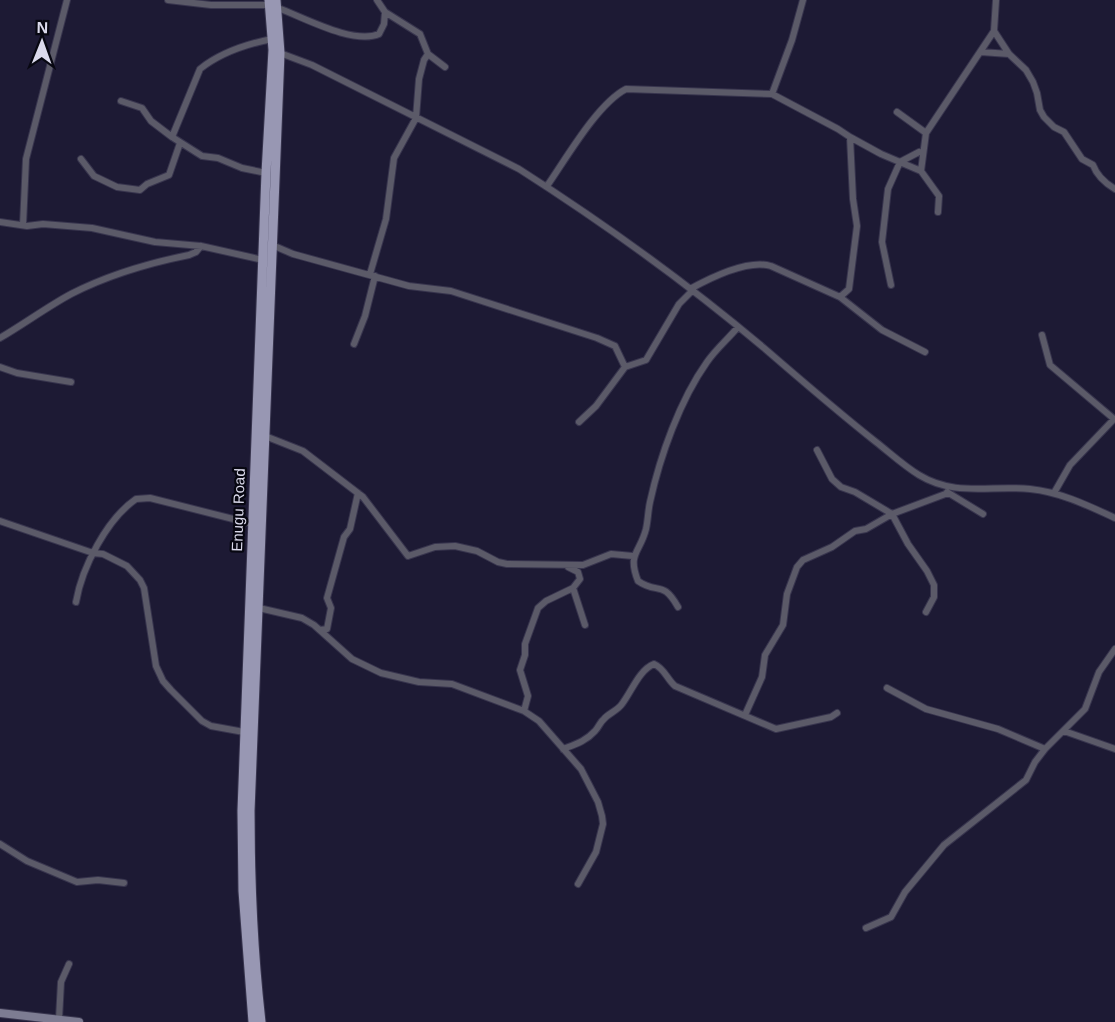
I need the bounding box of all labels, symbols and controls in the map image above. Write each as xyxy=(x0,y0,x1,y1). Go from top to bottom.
north arrow xyxy=(12,12,72,72)
text: N xyxy=(36,19,48,36)
street label: Enugu Road xyxy=(228,468,248,552)

